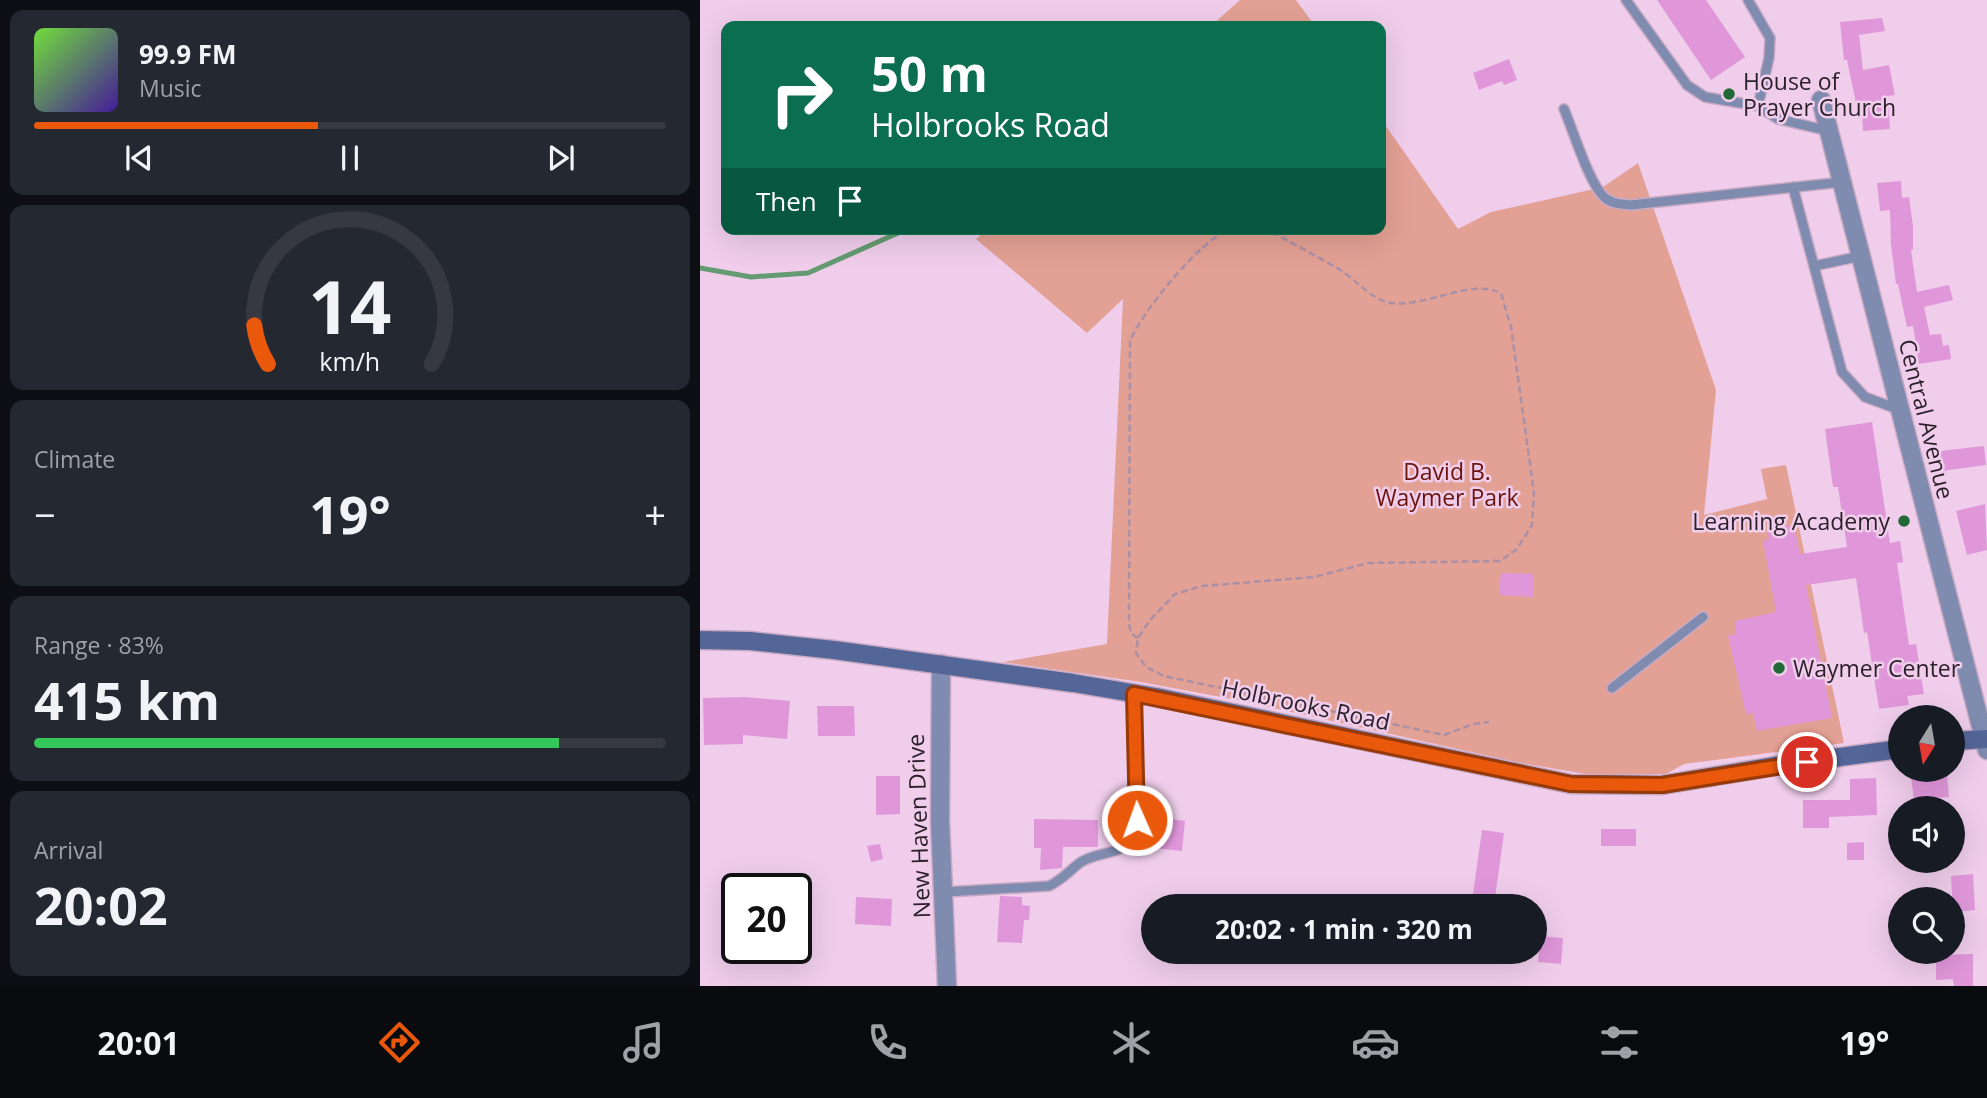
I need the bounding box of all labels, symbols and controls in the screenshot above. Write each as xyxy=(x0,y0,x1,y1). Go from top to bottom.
text: 99.9 FM xyxy=(139,36,237,72)
text: 50 m xyxy=(871,40,988,106)
icon: right xyxy=(756,49,847,140)
place label: House of Prayer Church xyxy=(1743,65,1896,123)
text: Music xyxy=(139,72,202,104)
marker: House of Prayer Church xyxy=(1721,86,1737,102)
text: Holbrooks Road xyxy=(871,103,1110,146)
icon: previous xyxy=(120,139,158,177)
icon: pause xyxy=(331,139,369,177)
icon: next xyxy=(542,139,580,177)
icon: arrive xyxy=(831,182,869,220)
text: Then xyxy=(756,183,817,219)
text: 14 xyxy=(308,256,392,355)
street label: Central Avenue xyxy=(1892,336,1962,502)
text: km/h xyxy=(320,344,380,378)
text: Climate xyxy=(34,443,115,475)
park label: David B. Waymer Park xyxy=(1375,455,1519,513)
text: 19° xyxy=(309,478,391,549)
text: − xyxy=(34,488,56,540)
text: + xyxy=(644,488,666,540)
place label: Learning Academy xyxy=(1692,505,1890,537)
marker: Learning Academy xyxy=(1896,513,1912,529)
text: Range · 83% xyxy=(34,629,164,661)
place label: Waymer Center xyxy=(1793,652,1961,684)
marker: Waymer Center xyxy=(1771,660,1787,676)
text: 415 km xyxy=(34,664,220,735)
street label: Holbrooks Road xyxy=(1219,671,1393,737)
north arrow xyxy=(1888,705,1965,782)
map controls xyxy=(1888,705,1965,964)
pin xyxy=(1777,732,1837,792)
street label: New Haven Drive xyxy=(899,733,937,919)
icon: arrive xyxy=(1788,743,1826,781)
position arrow xyxy=(1100,783,1174,857)
button: sound xyxy=(1888,796,1965,873)
text: Arrival xyxy=(34,834,103,866)
text: 20:02 xyxy=(34,869,168,940)
speed limit sign: 20 xyxy=(721,873,812,964)
button: search xyxy=(1888,887,1965,964)
text: 20:02 · 1 min · 320 m xyxy=(1215,911,1473,947)
icon: directions xyxy=(375,1018,424,1067)
icon: music xyxy=(619,1018,668,1067)
icon: phone xyxy=(863,1018,912,1067)
icon: climate xyxy=(1107,1018,1156,1067)
icon: car xyxy=(1351,1018,1400,1067)
icon: filters xyxy=(1595,1018,1644,1067)
text: 20:01 xyxy=(98,1021,180,1064)
text: 19° xyxy=(1839,1021,1889,1064)

